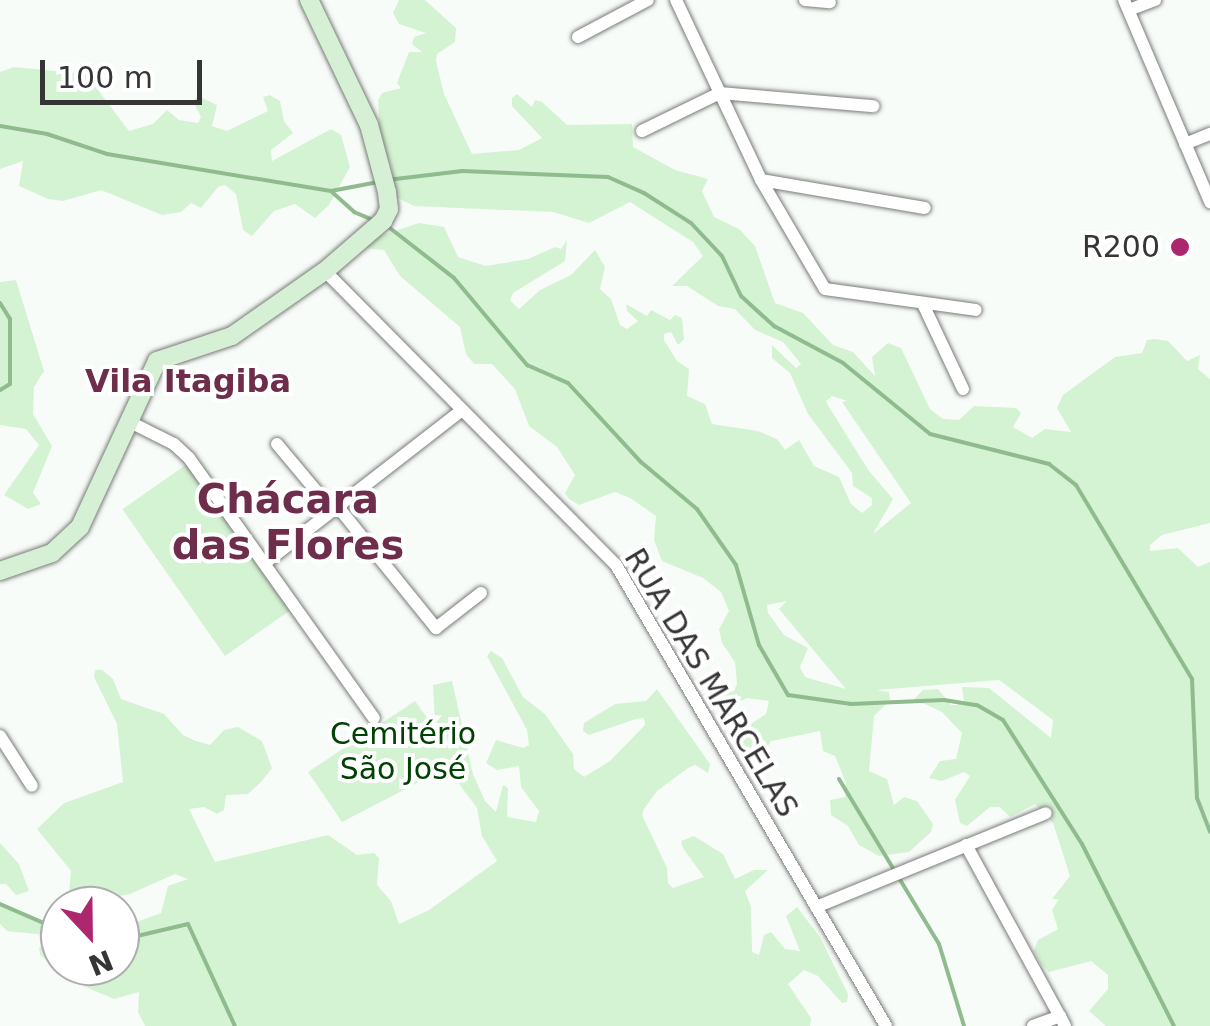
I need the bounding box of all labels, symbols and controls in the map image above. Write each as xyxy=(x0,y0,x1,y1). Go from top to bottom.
scale bar xyxy=(45,40,208,102)
text: 100 m xyxy=(57,60,153,95)
place label: R200 xyxy=(1082,229,1160,265)
marker: R200 xyxy=(1169,236,1191,258)
district label: Vila Itagiba xyxy=(85,362,291,400)
district label: Chácara das Flores xyxy=(172,475,404,569)
street label: RUA DAS MARCELAS xyxy=(616,542,806,824)
park label: Cemitério São José xyxy=(330,716,476,786)
north arrow xyxy=(40,886,140,986)
text: N xyxy=(84,943,118,982)

